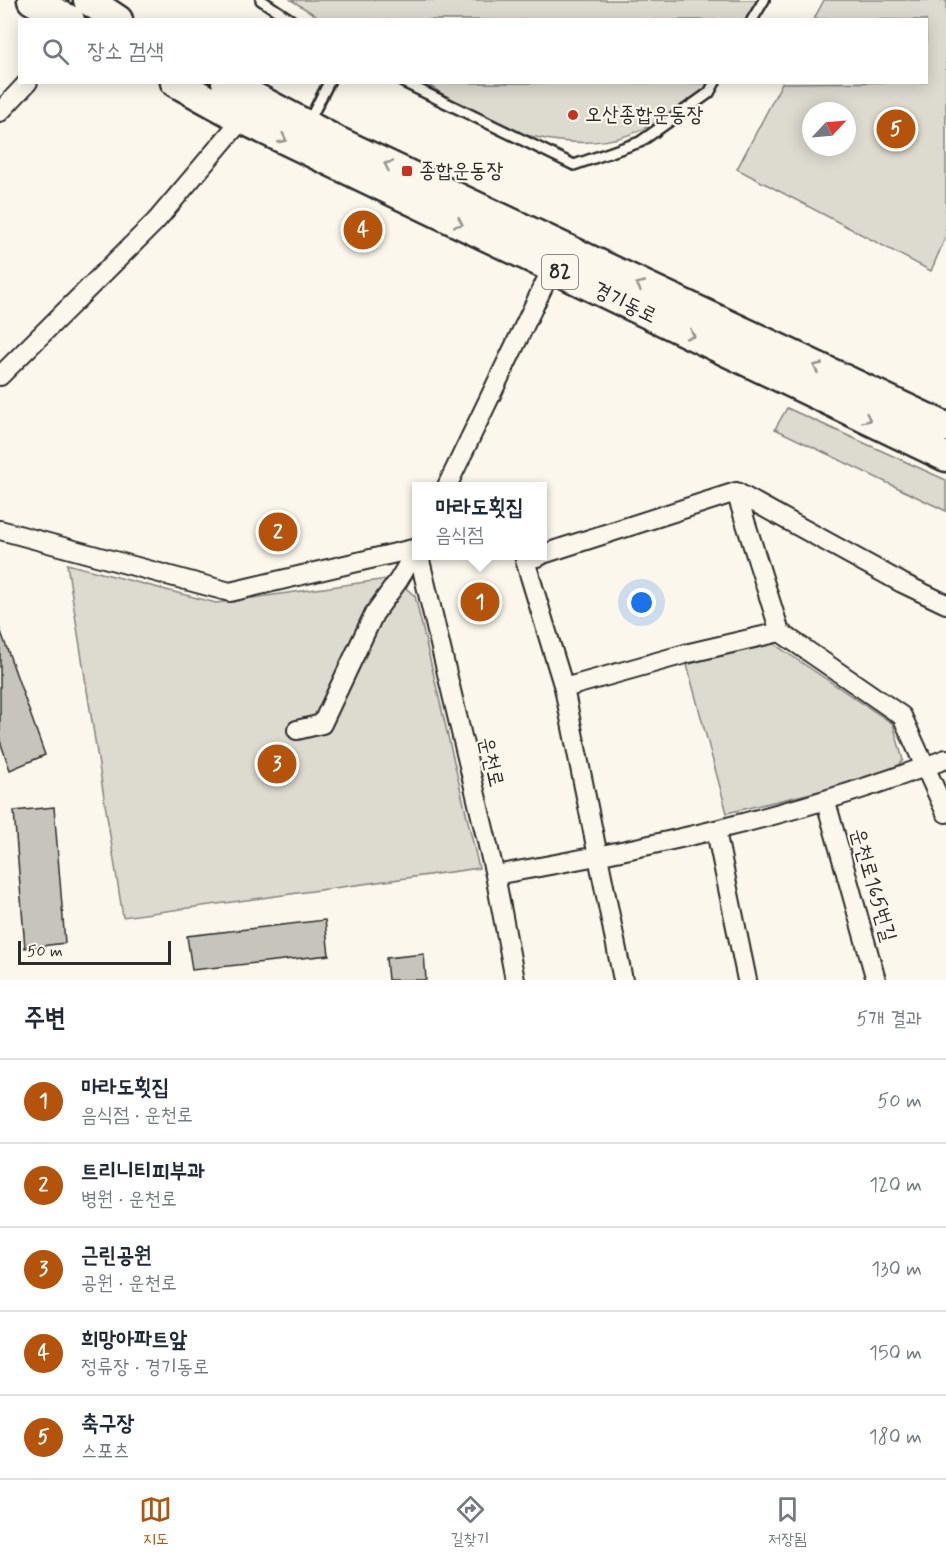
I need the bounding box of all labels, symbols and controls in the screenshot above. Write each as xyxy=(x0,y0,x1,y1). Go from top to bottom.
search box xyxy=(18,18,928,84)
icon: search xyxy=(39,35,72,68)
text: 장소 검색 xyxy=(87,38,164,66)
place label: 오산종합운동장 xyxy=(585,101,703,129)
north arrow xyxy=(802,102,856,156)
pin: 5 xyxy=(876,106,916,152)
marker: 오산종합운동장 xyxy=(566,108,580,122)
one-way arrow xyxy=(276,131,287,143)
place label: 종합운동장 xyxy=(419,157,504,185)
one-way arrow xyxy=(383,161,394,173)
marker: 종합운동장 xyxy=(400,164,414,178)
pin: 4 xyxy=(344,208,382,252)
one-way arrow xyxy=(452,216,463,228)
road number: 82 xyxy=(542,255,578,289)
street label: 경기동로 xyxy=(588,276,662,330)
one-way arrow xyxy=(636,280,647,292)
one-way arrow xyxy=(685,327,696,339)
one-way arrow xyxy=(812,363,823,375)
one-way arrow xyxy=(861,412,872,423)
popup xyxy=(412,482,547,560)
text: 마라도횟집 xyxy=(435,494,524,522)
pin: 2 xyxy=(258,510,298,554)
text: 음식점 xyxy=(435,522,484,549)
pin: 1 xyxy=(460,580,500,624)
your location xyxy=(627,588,656,617)
street label: 운천로 xyxy=(472,734,510,790)
pin: 3 xyxy=(258,742,296,786)
street label: 운천로165번길 xyxy=(843,825,903,945)
scale bar xyxy=(18,938,171,965)
text: 50 m xyxy=(27,941,63,962)
text: 주변 xyxy=(24,1002,66,1036)
text: 5개 결과 xyxy=(856,1006,922,1033)
text: 마라도횟집 xyxy=(81,1074,170,1102)
text: 1 xyxy=(39,1088,48,1115)
text: 50 m xyxy=(877,1088,922,1115)
text: 음식점 · 운천로 xyxy=(81,1102,193,1129)
text: 트리니티피부과 xyxy=(81,1158,205,1186)
text: 2 xyxy=(39,1172,48,1199)
text: 120 m xyxy=(869,1172,922,1199)
text: 병원 · 운천로 xyxy=(81,1186,177,1213)
text: 근린공원 xyxy=(81,1242,152,1270)
text: 3 xyxy=(39,1256,48,1283)
text: 130 m xyxy=(871,1256,922,1283)
text: 공원 · 운천로 xyxy=(81,1270,177,1297)
text: 희망아파트앞 xyxy=(81,1326,187,1354)
text: 4 xyxy=(38,1340,49,1367)
text: 150 m xyxy=(869,1340,922,1367)
text: 정류장 · 경기동로 xyxy=(81,1354,209,1381)
text: 축구장 xyxy=(81,1410,134,1438)
text: 5 xyxy=(38,1424,50,1451)
text: 180 m xyxy=(869,1424,922,1451)
text: 스포츠 xyxy=(81,1438,129,1465)
tab: 지도 xyxy=(139,1493,172,1550)
tab: 길찾기 xyxy=(451,1493,489,1550)
tab: 저장됨 xyxy=(768,1493,807,1550)

